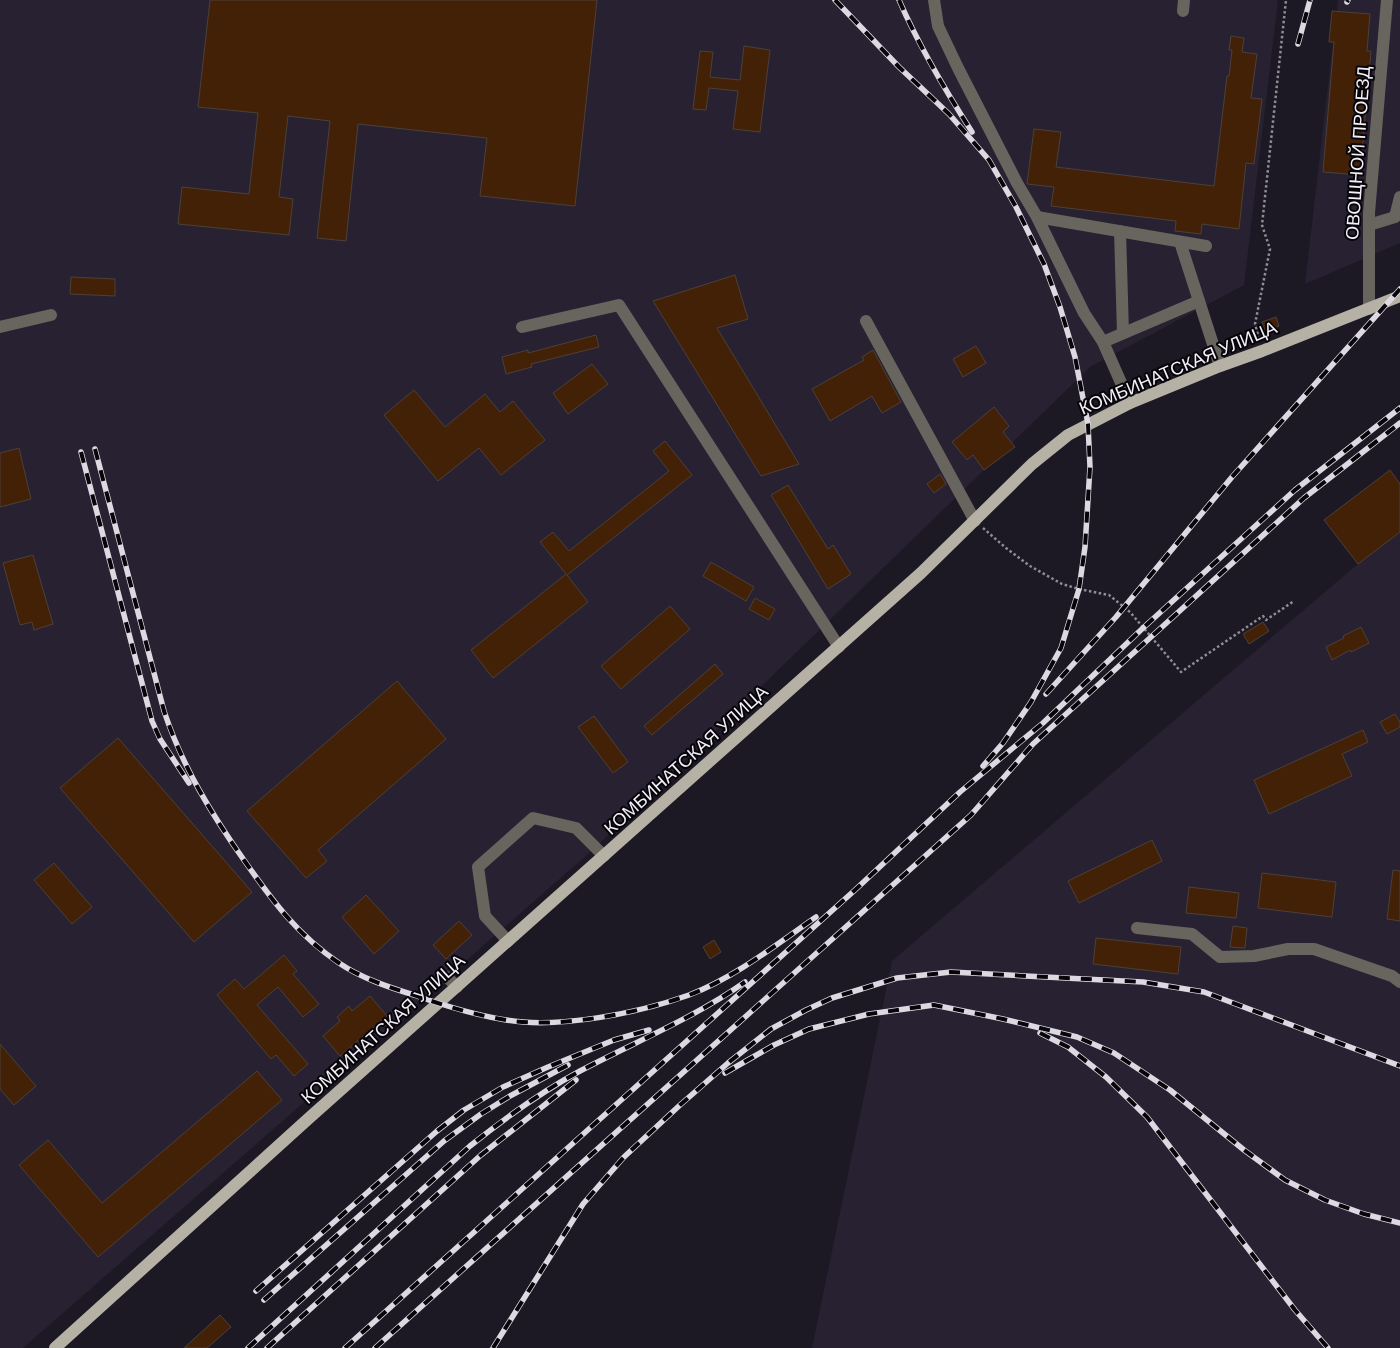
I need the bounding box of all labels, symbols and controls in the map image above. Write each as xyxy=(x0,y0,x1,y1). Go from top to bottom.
street label: ОВОЩНОЙ ПРОЕЗД xyxy=(1340,65,1376,241)
street label: КОМБИНАТСКАЯ УЛИЦА xyxy=(1075,315,1281,421)
street label: КОМБИНАТСКАЯ УЛИЦА xyxy=(599,680,773,840)
street label: КОМБИНАТСКАЯ УЛИЦА xyxy=(296,949,470,1109)

